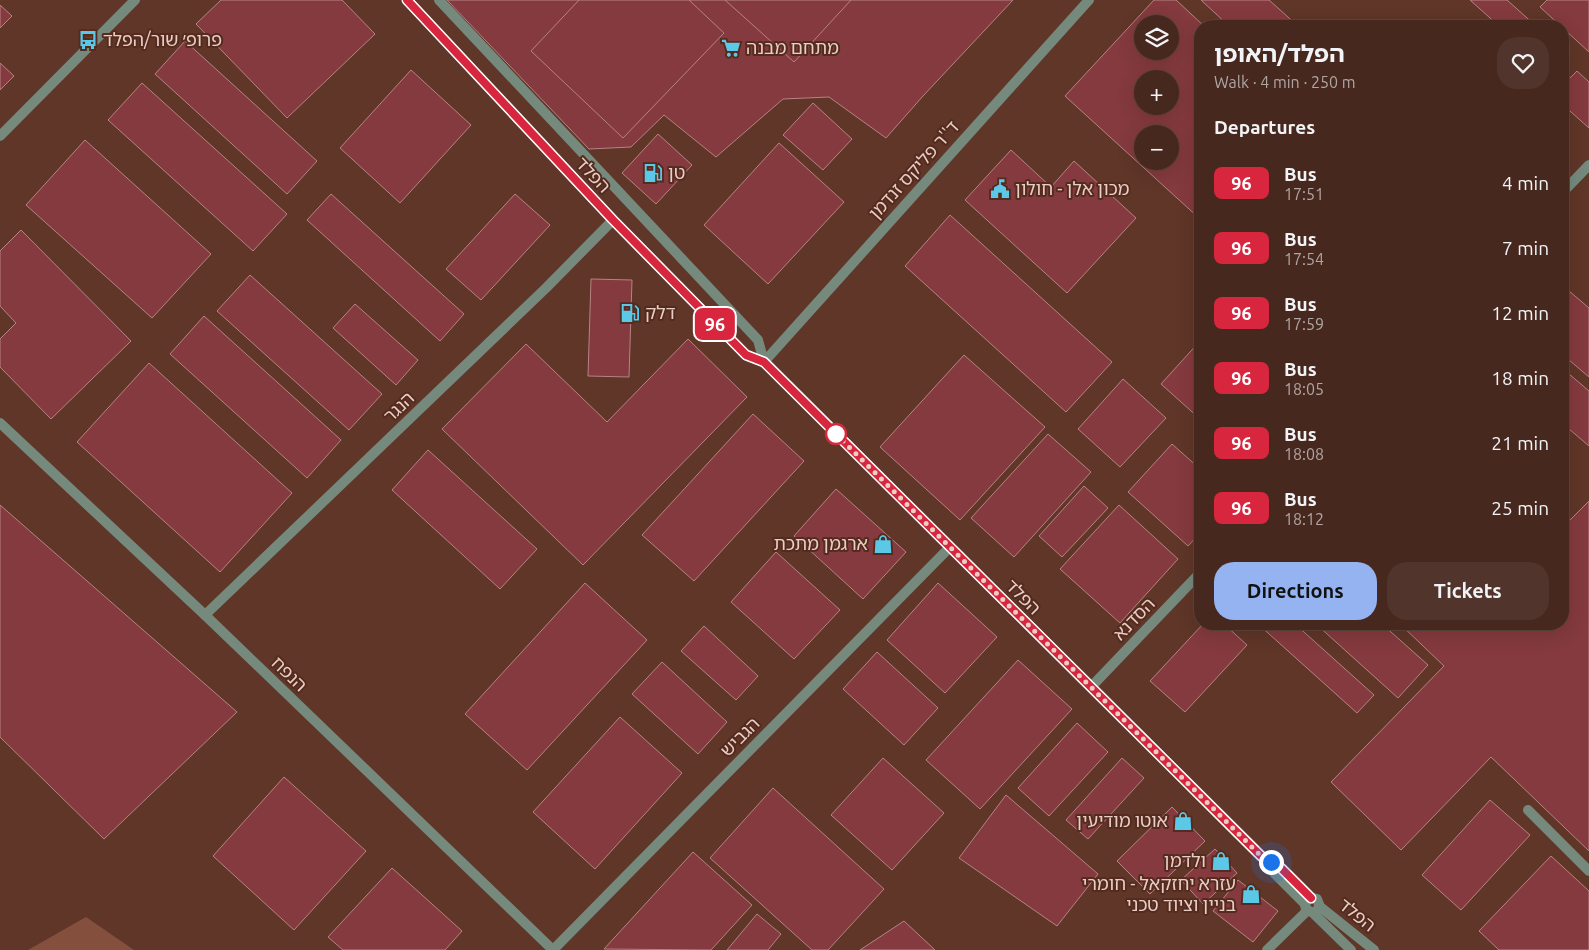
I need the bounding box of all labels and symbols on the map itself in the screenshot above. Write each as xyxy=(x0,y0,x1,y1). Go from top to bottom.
bus stop icon: פרופ׳ שור/הפלד xyxy=(77,29,99,51)
place label: פרופ׳ שור/הפלד xyxy=(103,29,222,49)
supermarket icon: מתחם מבנה xyxy=(720,37,742,59)
place label: מתחם מבנה xyxy=(746,37,839,57)
street label: ד''ר פליקס זנדמן xyxy=(864,116,962,222)
street label: הפלד xyxy=(572,152,615,196)
fuel station icon: טן xyxy=(642,162,664,184)
place label: טן xyxy=(668,162,685,182)
public building icon: מכון אלן - חולון xyxy=(989,178,1011,200)
place label: מכון אלן - חולון xyxy=(1015,178,1129,198)
fuel station icon: דלק xyxy=(619,302,641,324)
place label: דלק xyxy=(645,302,676,322)
line badge: 96 xyxy=(692,308,738,340)
street label: הנגר xyxy=(379,387,418,425)
unlabelled marker xyxy=(825,423,847,445)
place label: ארגמן מתכת xyxy=(773,533,868,553)
shop icon: ארגמן מתכת xyxy=(872,533,894,555)
street label: הפלד xyxy=(1002,575,1045,618)
street label: הסדנא xyxy=(1108,593,1158,644)
street label: הנפח xyxy=(268,652,311,695)
street label: הגביש xyxy=(716,713,763,760)
place label: אוטו מודיעין xyxy=(1076,810,1168,830)
shop icon: אוטו מודיעין xyxy=(1172,810,1194,832)
place label: ולדמן xyxy=(1164,850,1206,870)
shop icon: ולדמן xyxy=(1210,850,1232,872)
your location xyxy=(1259,850,1284,875)
place label: עזרא יחזקאל - חומרי בניין וציוד טכני xyxy=(1082,873,1236,914)
shop icon: עזרא יחזקאל - חומרי בניין וציוד טכני xyxy=(1240,883,1262,905)
street label: הפלד xyxy=(1335,894,1380,935)

